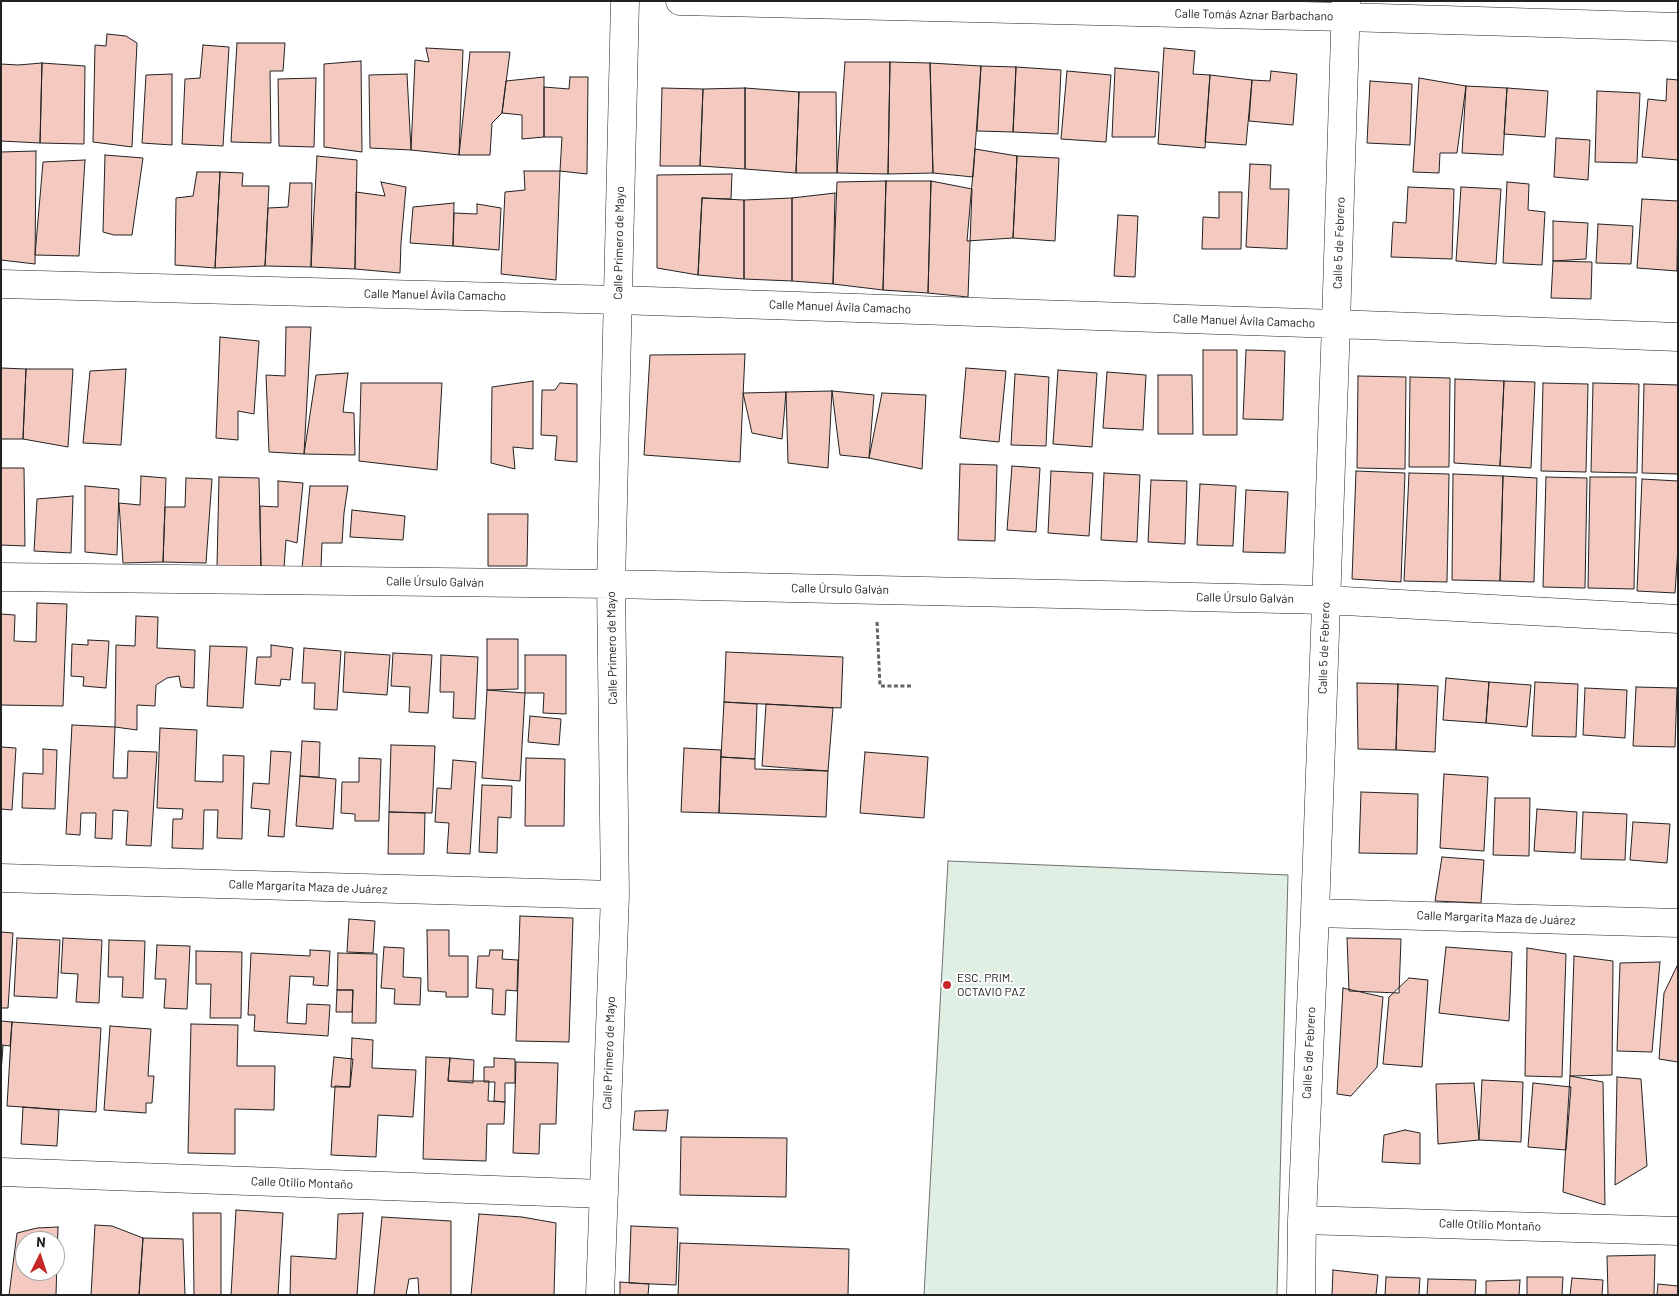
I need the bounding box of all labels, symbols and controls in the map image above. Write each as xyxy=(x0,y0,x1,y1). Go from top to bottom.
street label: Calle Tomás Aznar Barbachano xyxy=(1174,6,1334,24)
street label: Calle Primero de Mayo xyxy=(611,186,627,300)
street label: Calle 5 de Febrero xyxy=(1330,197,1348,289)
street label: Calle Manuel Ávila Camacho xyxy=(364,287,506,303)
street label: Calle Manuel Ávila Camacho xyxy=(769,297,911,317)
street label: Calle Manuel Ávila Camacho xyxy=(1173,311,1315,331)
street label: Calle Úrsulo Galván xyxy=(386,574,484,590)
street label: Calle Úrsulo Galván xyxy=(791,581,889,597)
street label: Calle Úrsulo Galván xyxy=(1196,590,1294,606)
street label: Calle Primero de Mayo xyxy=(604,591,620,705)
street label: Calle 5 de Febrero xyxy=(1315,602,1333,694)
street label: Calle Margarita Maza de Juárez xyxy=(228,877,388,897)
street label: Calle Margarita Maza de Juárez xyxy=(1416,908,1576,928)
place label: ESC. PRIM. OCTAVIO PAZ xyxy=(957,971,1025,999)
marker: ESC. PRIM. OCTAVIO PAZ xyxy=(941,979,953,991)
street label: Calle Primero de Mayo xyxy=(600,996,618,1110)
street label: Calle 5 de Febrero xyxy=(1299,1006,1319,1100)
street label: Calle Otilio Montaño xyxy=(251,1174,353,1192)
street label: Calle Otilio Montaño xyxy=(1439,1216,1541,1234)
north arrow xyxy=(15,1231,65,1281)
text: N xyxy=(36,1233,46,1250)

